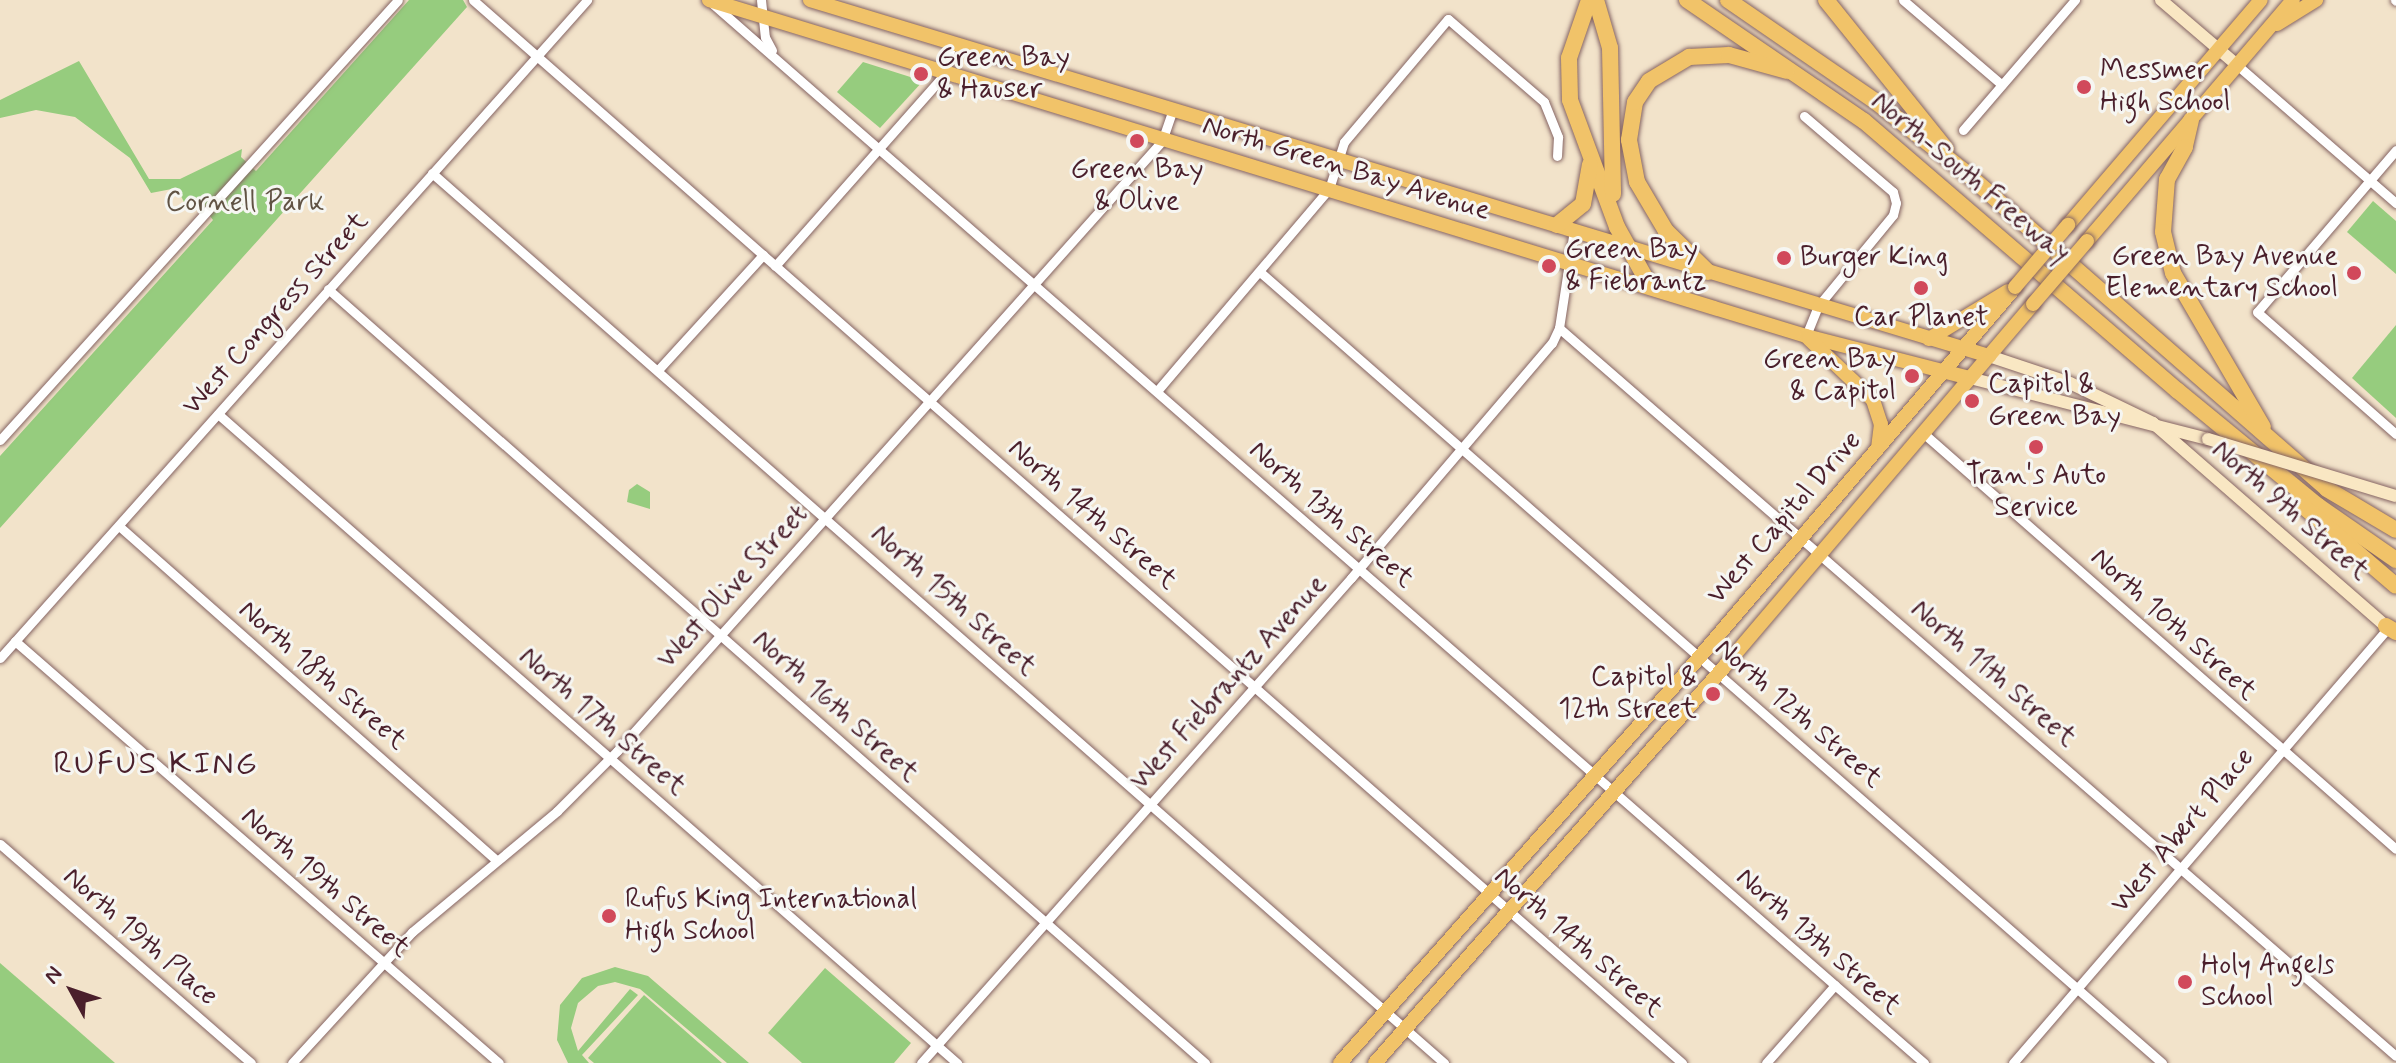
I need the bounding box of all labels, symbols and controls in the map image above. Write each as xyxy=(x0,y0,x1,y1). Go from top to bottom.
place label: Green Bay & Hauser xyxy=(937,41,1068,107)
place label: Messmer High School xyxy=(2100,54,2230,120)
marker: Green Bay & Hauser xyxy=(912,65,930,83)
marker: Messmer High School xyxy=(2075,78,2093,96)
street label: North-South Freeway xyxy=(1864,85,2076,271)
street label: North Green Bay Avenue xyxy=(1198,109,1494,229)
marker: Green Bay & Olive xyxy=(1128,132,1146,150)
place label: Green Bay & Olive xyxy=(1072,153,1202,219)
park label: Cornell Park xyxy=(168,186,322,220)
street label: West Congress Street xyxy=(176,205,376,423)
place label: Green Bay & Fiebrantz xyxy=(1565,233,1706,299)
place label: Green Bay Avenue Elementary School xyxy=(2105,240,2338,306)
place label: Burger King xyxy=(1800,241,1944,275)
marker: Burger King xyxy=(1775,249,1793,267)
marker: Green Bay & Fiebrantz xyxy=(1540,257,1558,275)
marker: Green Bay Avenue Elementary School xyxy=(2345,264,2363,282)
marker: Car Planet xyxy=(1912,279,1930,297)
place label: Car Planet xyxy=(1850,301,1992,335)
place label: Green Bay & Capitol xyxy=(1765,343,1896,409)
marker: Green Bay & Capitol xyxy=(1903,367,1921,385)
place label: Capitol & Green Bay xyxy=(1988,368,2119,434)
marker: Capitol & Green Bay xyxy=(1963,392,1981,410)
street label: West Capitol Drive xyxy=(1701,425,1869,611)
street label: North 14th Street xyxy=(1000,432,1184,598)
street label: North 13th Street xyxy=(1241,434,1421,596)
street label: North 9th Street xyxy=(2204,434,2376,588)
marker: Tran's Auto Service xyxy=(2027,438,2045,456)
place label: Tran's Auto Service xyxy=(1966,459,2106,525)
street label: West Olive Street xyxy=(649,496,817,678)
street label: North 15th Street xyxy=(863,518,1043,684)
street label: North 10th Street xyxy=(2083,541,2263,709)
street label: West Fiebrantz Avenue xyxy=(1123,568,1335,798)
street label: North 11th Street xyxy=(1903,593,2083,755)
street label: North 18th Street xyxy=(231,594,413,758)
street label: North 16th Street xyxy=(745,624,925,790)
street label: North 12th Street xyxy=(1707,632,1889,796)
street label: North 17th Street xyxy=(512,640,692,804)
place label: Capitol & 12th Street xyxy=(1558,661,1697,727)
marker: Capitol & 12th Street xyxy=(1704,685,1722,703)
street label: West Abert Place xyxy=(2105,743,2261,919)
district label: RUFUS KING xyxy=(52,745,260,783)
street label: North 19th Street xyxy=(234,800,416,966)
street label: North 14th Street xyxy=(1486,860,1670,1026)
street label: North 19th Place xyxy=(56,861,224,1013)
street label: North 13th Street xyxy=(1728,861,1908,1023)
place label: Rufus King International High School xyxy=(625,883,917,949)
marker: Rufus King International High School xyxy=(600,907,618,925)
place label: Holy Angels School xyxy=(2201,949,2335,1015)
north arrow xyxy=(32,951,112,1031)
text: N xyxy=(38,961,69,990)
marker: Holy Angels School xyxy=(2176,973,2194,991)

